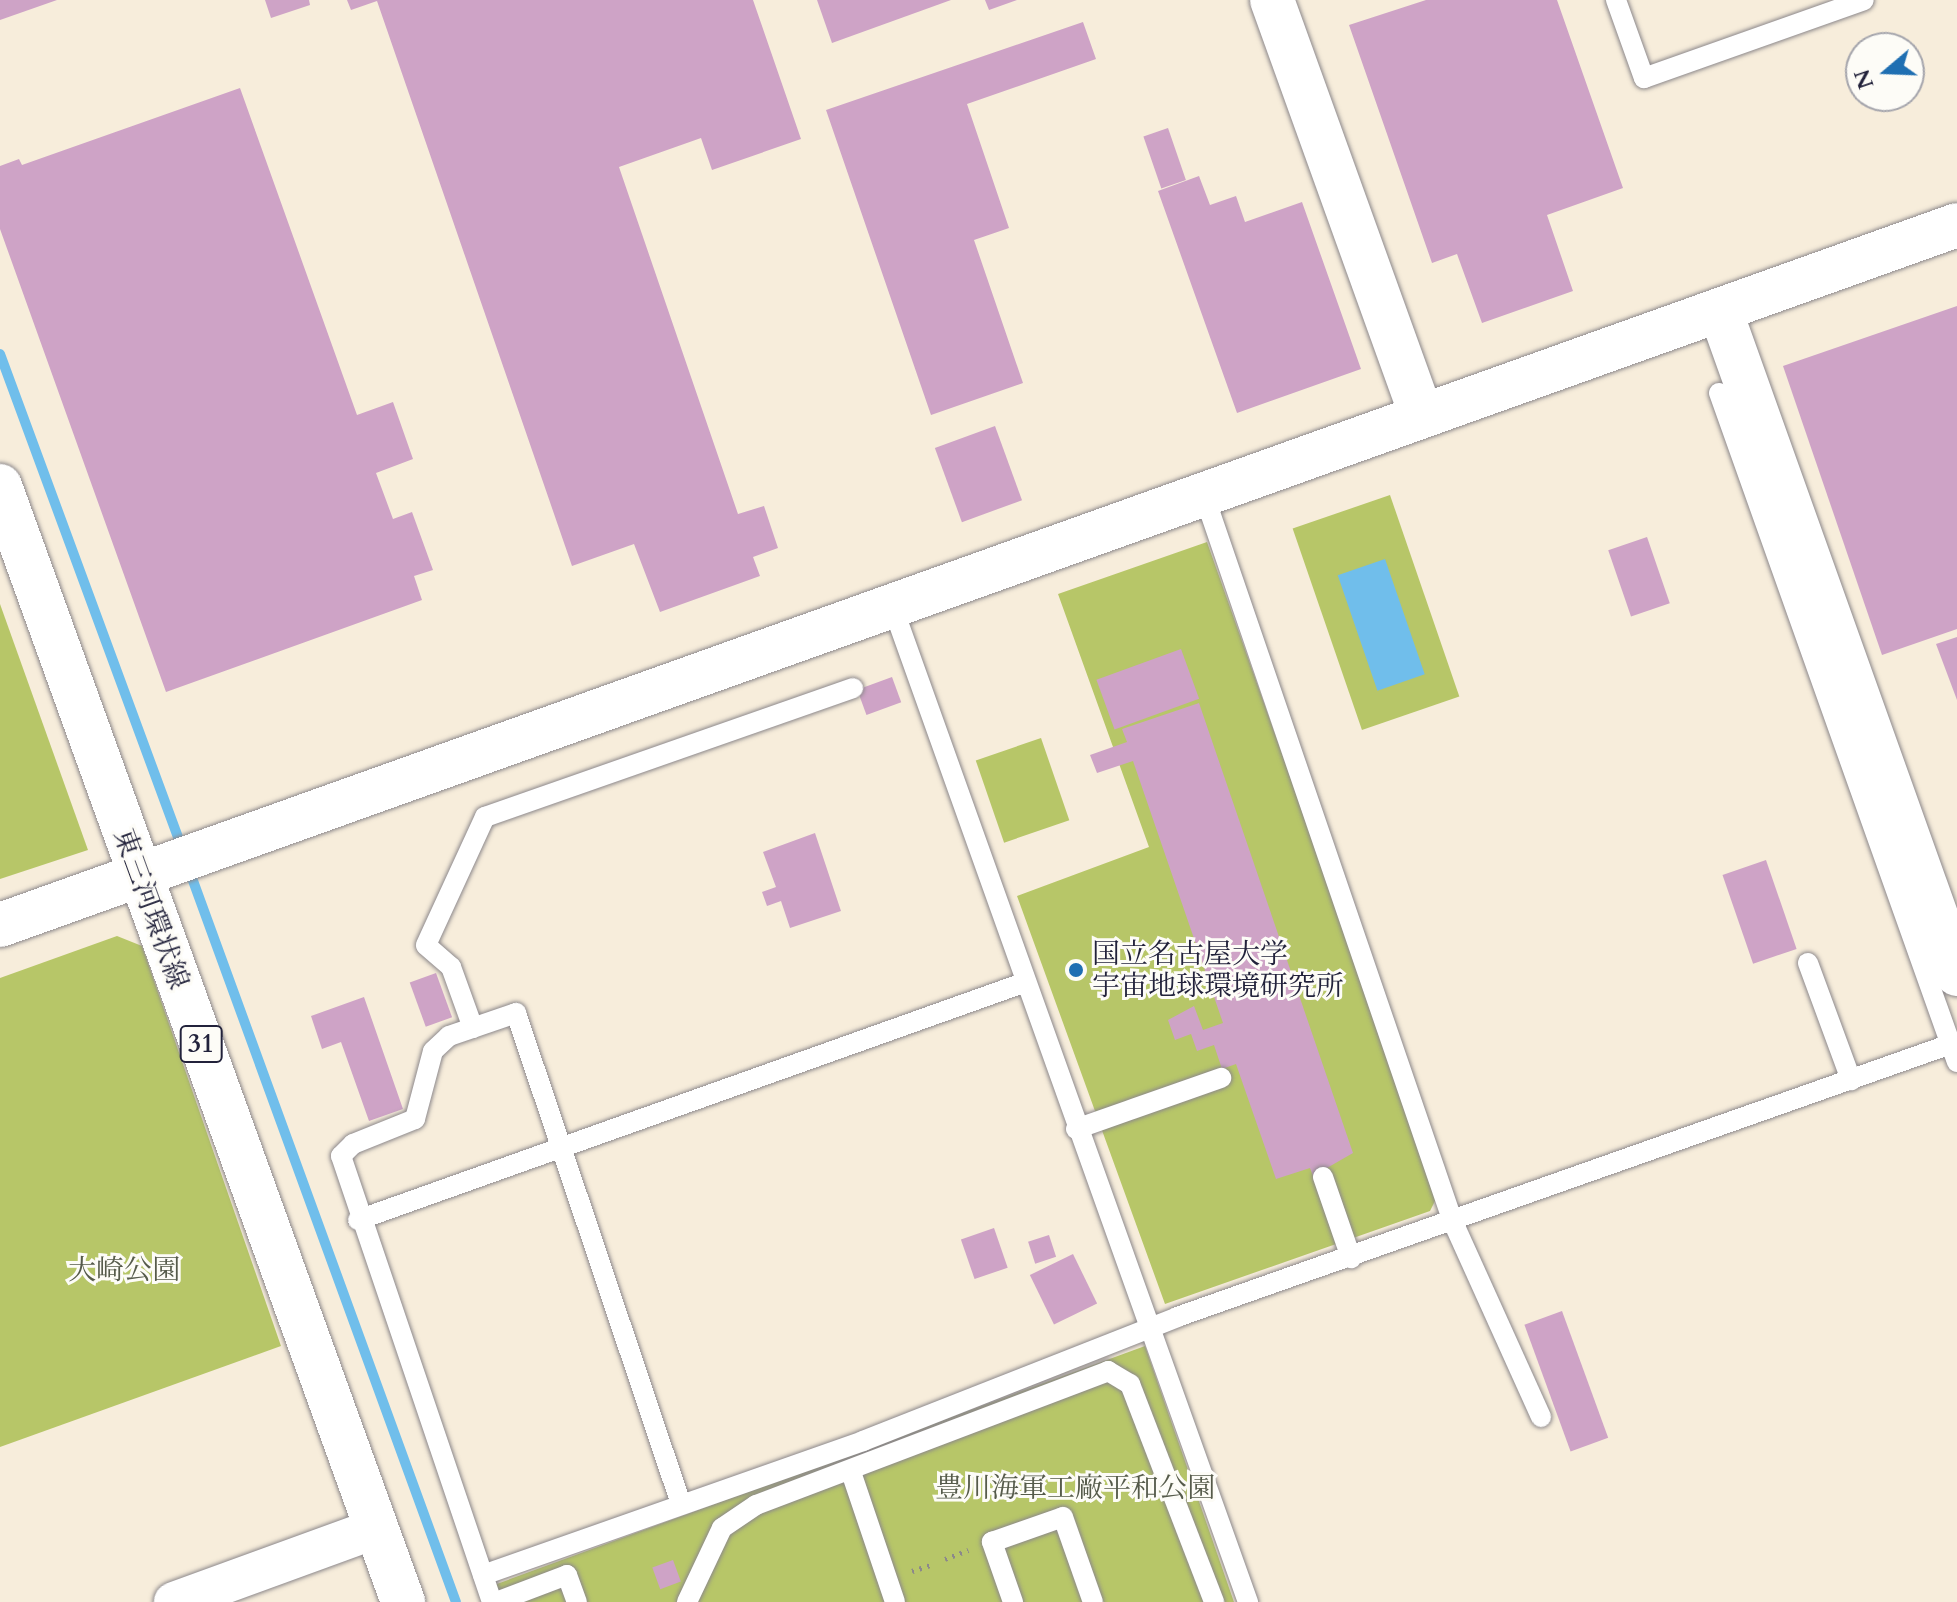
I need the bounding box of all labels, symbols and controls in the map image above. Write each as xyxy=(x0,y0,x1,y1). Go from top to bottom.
north arrow xyxy=(1845,32,1925,112)
text: N xyxy=(1847,65,1881,93)
street label: 東三河環状線 xyxy=(106,824,196,994)
place label: 国立名古屋大学 宇宙地球環境研究所 xyxy=(1092,937,1344,1003)
marker: 国立名古屋大学 宇宙地球環境研究所 xyxy=(1067,961,1085,979)
road number: 31 xyxy=(179,1022,223,1066)
park label: 大崎公園 xyxy=(68,1253,180,1287)
park label: 豊川海軍工廠平和公園 xyxy=(935,1471,1215,1505)

